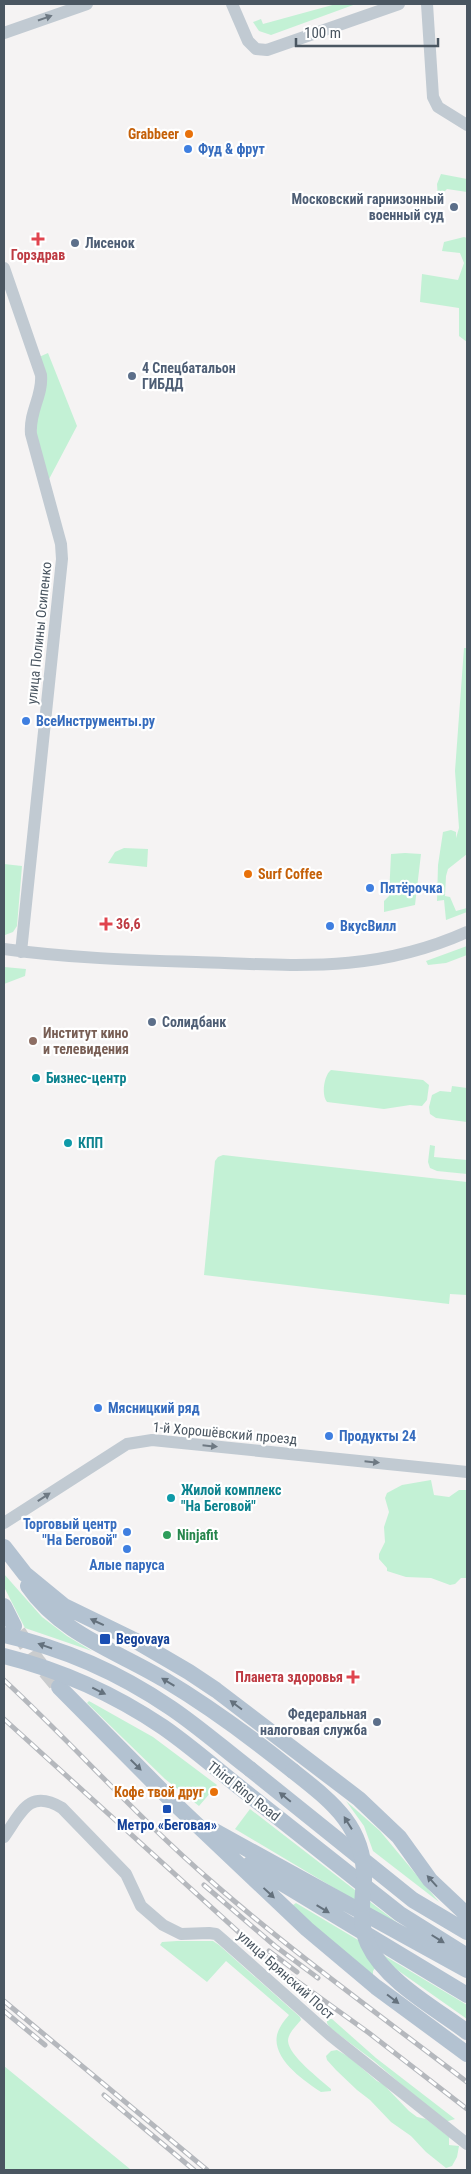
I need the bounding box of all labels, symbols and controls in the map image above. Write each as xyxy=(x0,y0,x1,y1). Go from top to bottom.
one-way arrow xyxy=(38,14,53,21)
scale bar xyxy=(296,15,438,47)
text: 100 m xyxy=(304,24,341,42)
place label: Grabbeer xyxy=(128,126,179,142)
marker: Grabbeer xyxy=(183,128,195,140)
place label: Фуд & фрут xyxy=(198,141,265,157)
marker: Фуд & фрут xyxy=(182,143,194,155)
place label: Московский гарнизонный военный суд xyxy=(291,191,444,223)
marker: Московский гарнизонный военный суд xyxy=(448,201,460,213)
marker: Горздрав xyxy=(32,233,44,245)
place label: Лисенок xyxy=(85,235,135,251)
marker: Лисенок xyxy=(69,237,81,249)
place label: Горздрав xyxy=(11,247,65,263)
place label: 4 Спецбатальон ГИБДД xyxy=(142,360,236,392)
marker: 4 Спецбатальон ГИБДД xyxy=(126,370,138,382)
street label: улица Полины Осипенко xyxy=(24,561,54,705)
place label: ВсеИнструменты.ру xyxy=(36,713,156,729)
marker: ВсеИнструменты.ру xyxy=(20,715,32,727)
place label: Surf Coffee xyxy=(258,866,323,882)
marker: Surf Coffee xyxy=(242,868,254,880)
place label: Пятёрочка xyxy=(380,880,443,896)
marker: Пятёрочка xyxy=(364,882,376,894)
place label: 36,6 xyxy=(116,916,141,932)
marker: 36,6 xyxy=(100,918,112,930)
place label: ВкусВилл xyxy=(340,918,396,934)
marker: ВкусВилл xyxy=(324,920,336,932)
place label: Солидбанк xyxy=(162,1014,226,1030)
marker: Солидбанк xyxy=(146,1016,158,1028)
place label: Институт кино и телевидения xyxy=(43,1025,129,1057)
marker: Институт кино и телевидения xyxy=(27,1035,39,1047)
place label: Бизнес-центр xyxy=(46,1070,126,1086)
marker: Бизнес-центр xyxy=(30,1072,42,1084)
place label: КПП xyxy=(78,1135,103,1151)
marker: КПП xyxy=(62,1137,74,1149)
place label: Мясницкий ряд xyxy=(108,1400,200,1416)
marker: Мясницкий ряд xyxy=(92,1402,104,1414)
street label: 1-й Хорошёвский проезд xyxy=(152,1419,298,1447)
place label: Продукты 24 xyxy=(339,1428,416,1444)
marker: Продукты 24 xyxy=(323,1430,335,1442)
one-way arrow xyxy=(203,1442,219,1450)
one-way arrow xyxy=(364,1458,380,1466)
place label: Жилой комплекс "На Беговой" xyxy=(181,1482,282,1514)
one-way arrow xyxy=(38,1492,51,1501)
marker: Жилой комплекс "На Беговой" xyxy=(165,1492,177,1504)
place label: Торговый центр "На Беговой" xyxy=(23,1516,118,1548)
marker: Торговый центр "На Беговой" xyxy=(121,1526,133,1538)
place label: Ninjafit xyxy=(177,1527,218,1543)
marker: Ninjafit xyxy=(161,1529,173,1541)
marker: Алые паруса xyxy=(121,1543,133,1555)
place label: Алые паруса xyxy=(89,1557,165,1573)
one-way arrow xyxy=(90,1618,104,1626)
place label: Begovaya xyxy=(116,1631,170,1647)
marker: Begovaya xyxy=(98,1632,112,1646)
one-way arrow xyxy=(37,1642,52,1649)
place label: Планета здоровья xyxy=(235,1669,343,1685)
marker: Планета здоровья xyxy=(347,1671,359,1683)
one-way arrow xyxy=(161,1677,175,1686)
one-way arrow xyxy=(92,1687,106,1695)
one-way arrow xyxy=(229,1700,243,1710)
place label: Федеральная налоговая служба xyxy=(260,1706,367,1738)
marker: Федеральная налоговая служба xyxy=(371,1716,383,1728)
street label: Third Ring Road xyxy=(205,1758,283,1824)
one-way arrow xyxy=(130,1759,142,1771)
place label: Кофе твой друг xyxy=(114,1784,205,1800)
marker: Кофе твой друг xyxy=(208,1786,220,1798)
one-way arrow xyxy=(278,1792,291,1803)
marker: Метро «Беговая» xyxy=(161,1803,173,1815)
one-way arrow xyxy=(344,1816,353,1830)
place label: Метро «Беговая» xyxy=(117,1817,217,1833)
one-way arrow xyxy=(426,1876,438,1888)
one-way arrow xyxy=(263,1887,275,1899)
one-way arrow xyxy=(317,1905,330,1914)
street label: улица Брянский Пост xyxy=(234,1927,338,2023)
one-way arrow xyxy=(432,1935,445,1944)
one-way arrow xyxy=(386,1994,400,2004)

